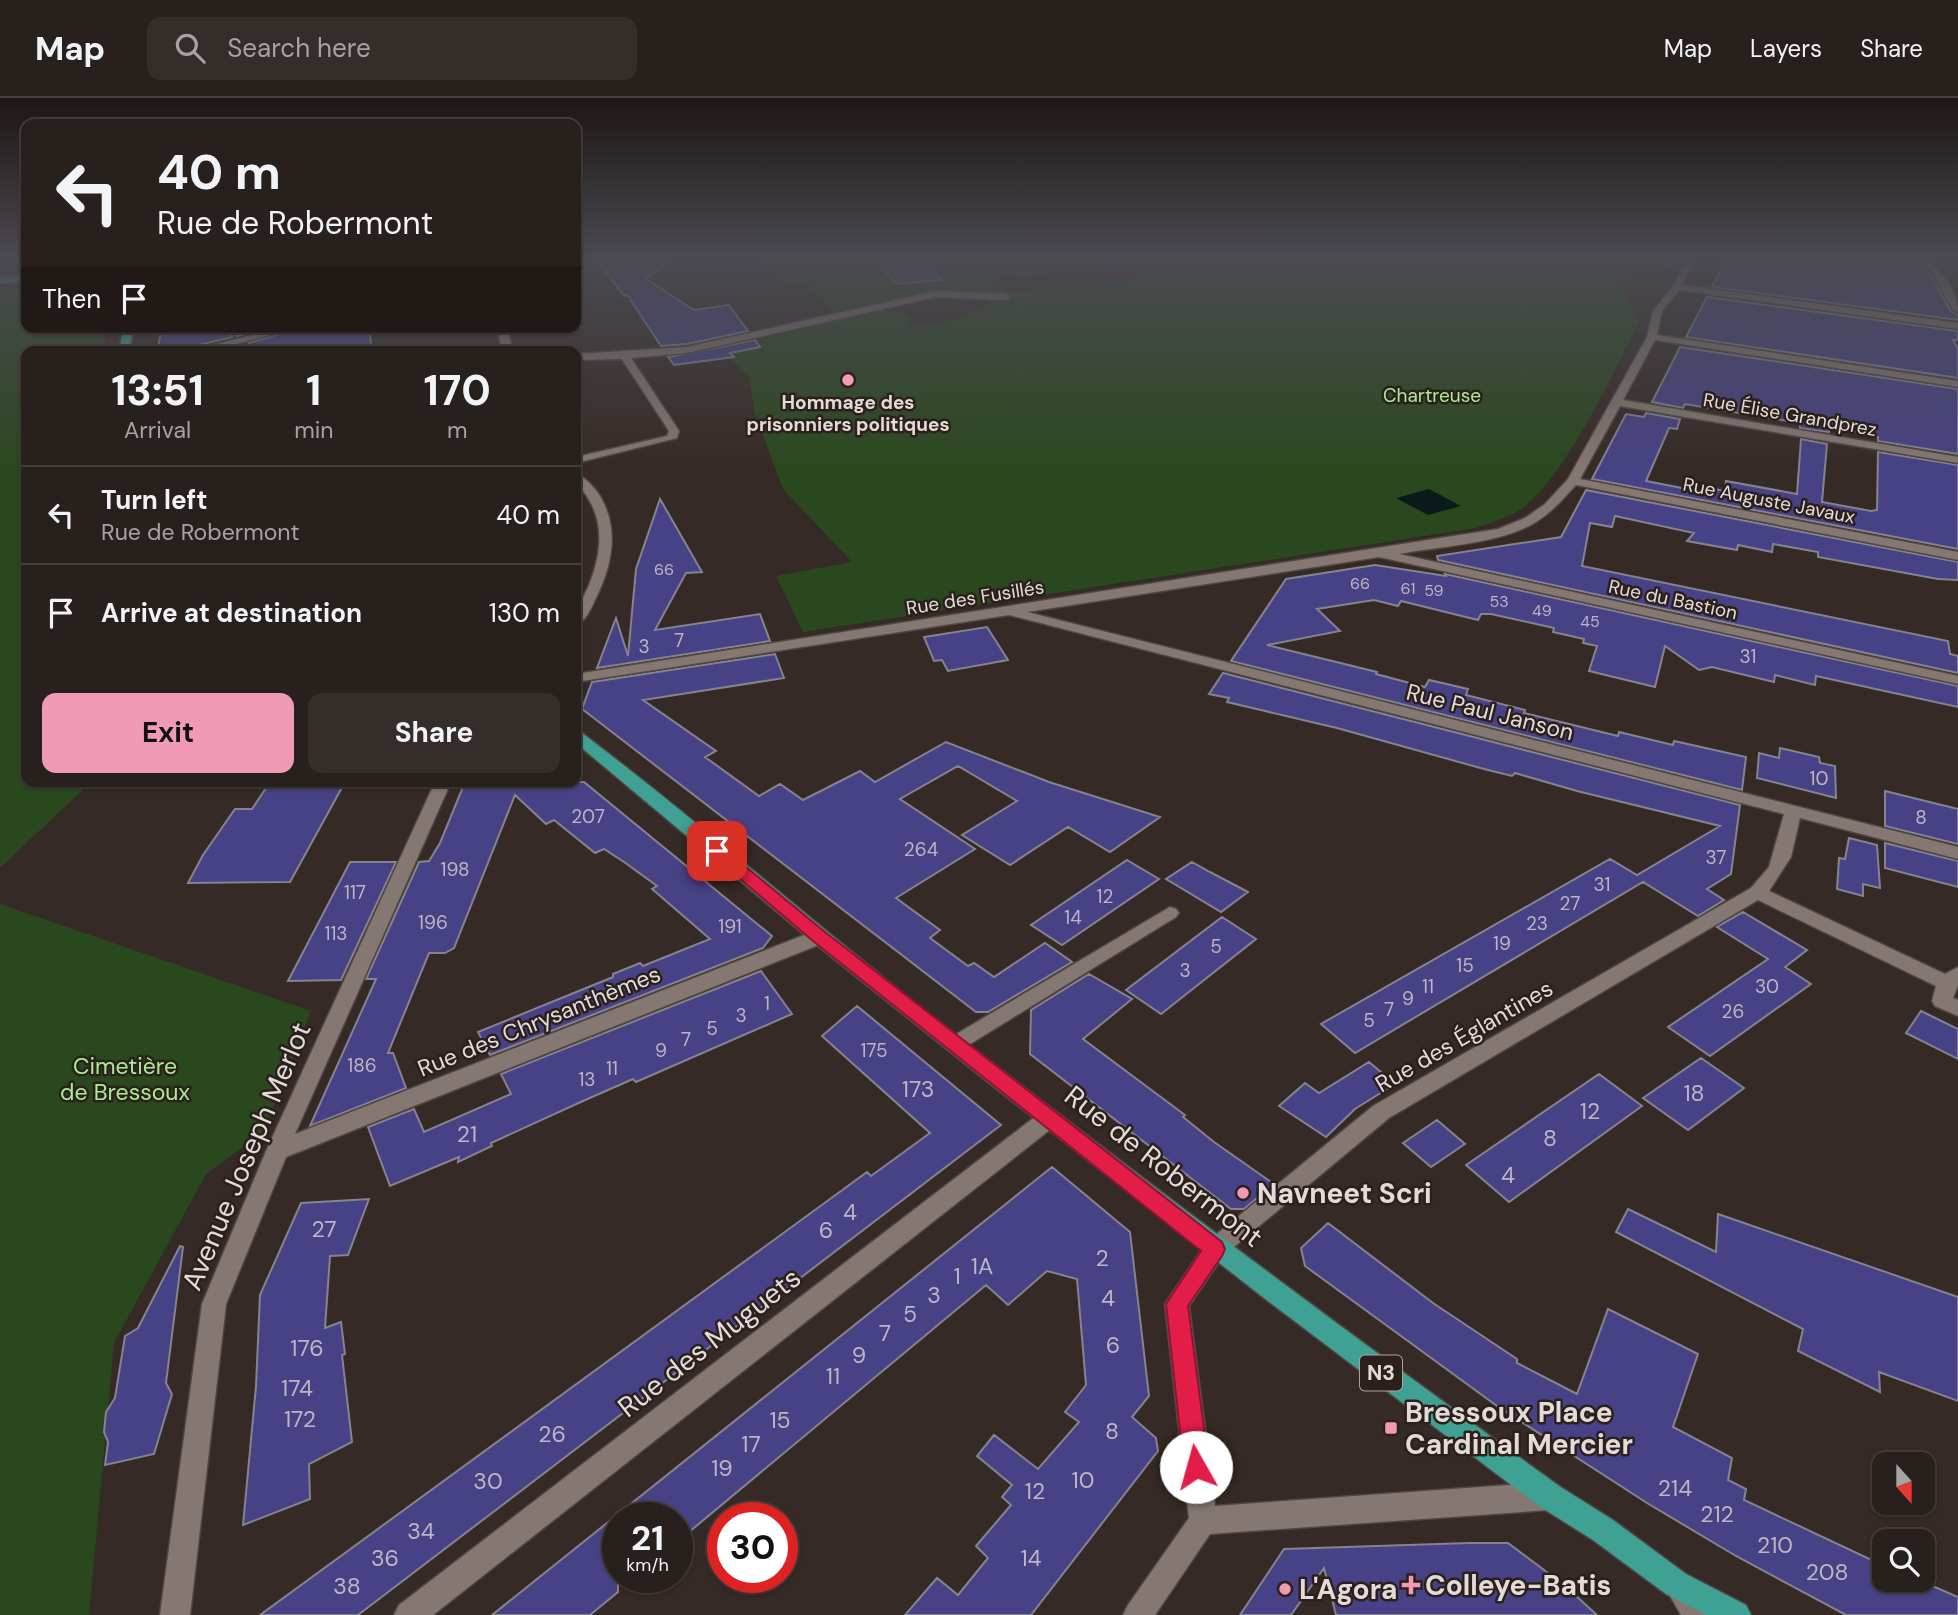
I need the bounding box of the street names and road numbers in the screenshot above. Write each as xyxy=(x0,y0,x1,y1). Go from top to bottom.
street label: Rue Élise Grandprez xyxy=(1701,387,1879,442)
street label: Rue Auguste Javaux xyxy=(1681,472,1858,530)
street label: Rue des Fusillés xyxy=(904,574,1046,621)
street label: Rue du Bastion xyxy=(1606,574,1740,625)
street label: Rue Paul Janson xyxy=(1403,677,1577,747)
street label: Rue des Chrysanthèmes xyxy=(413,959,665,1083)
street label: Rue des Églantines xyxy=(1370,973,1558,1099)
street label: Avenue Joseph Merlot xyxy=(173,1017,320,1296)
street label: Rue de Robermont xyxy=(1057,1077,1270,1255)
street label: Rue des Muguets xyxy=(610,1259,808,1426)
road number: N3 xyxy=(1360,1356,1402,1390)

